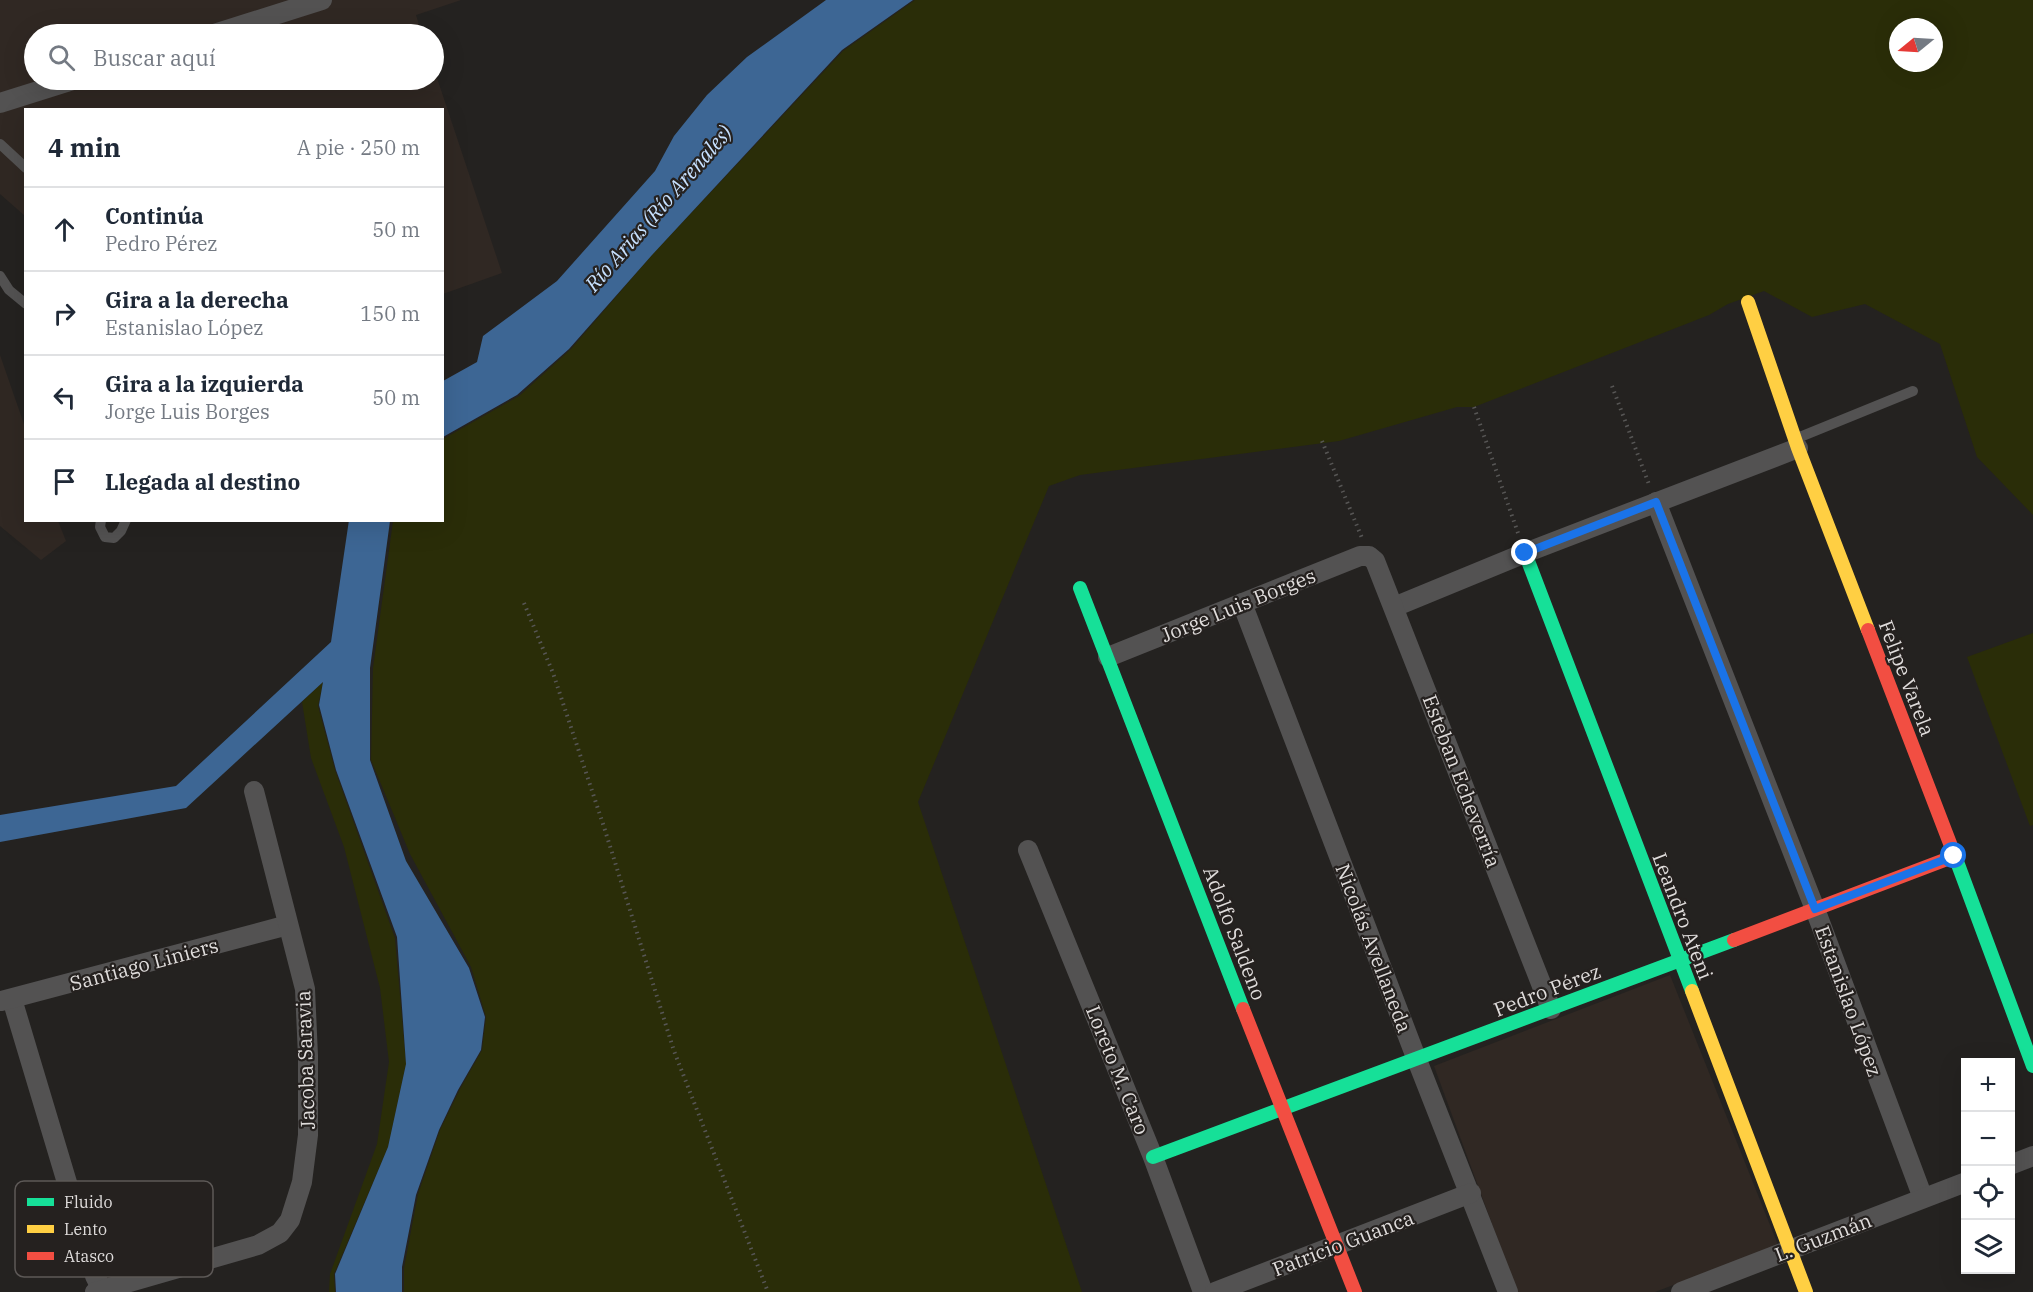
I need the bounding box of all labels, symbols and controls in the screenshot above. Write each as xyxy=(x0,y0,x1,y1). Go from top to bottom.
north arrow xyxy=(1889,18,1943,72)
search box xyxy=(24,24,444,90)
icon: search xyxy=(45,41,78,74)
text: Buscar aquí xyxy=(93,43,216,72)
water label: Río Arias (Río Arenales) xyxy=(577,119,738,298)
text: 4 min xyxy=(48,130,121,164)
text: A pie · 250 m xyxy=(297,134,420,161)
text: Continúa xyxy=(105,201,204,230)
icon: ahead xyxy=(48,213,81,246)
text: 50 m xyxy=(372,216,420,243)
text: Pedro Pérez xyxy=(105,230,217,257)
text: Gira a la derecha xyxy=(105,285,289,314)
icon: right xyxy=(48,297,81,330)
text: 150 m xyxy=(360,300,420,327)
text: Estanislao López xyxy=(105,314,264,341)
text: Gira a la izquierda xyxy=(105,369,304,398)
icon: left xyxy=(48,381,81,414)
text: 50 m xyxy=(372,384,420,411)
text: Jorge Luis Borges xyxy=(105,398,270,425)
icon: arrive xyxy=(48,465,81,498)
text: Llegada al destino xyxy=(105,467,300,496)
route end xyxy=(1511,539,1537,565)
street label: Jorge Luis Borges xyxy=(1157,562,1319,648)
street label: Felipe Varela xyxy=(1873,616,1941,740)
street label: Esteban Echeverría xyxy=(1417,691,1507,871)
route start xyxy=(1940,842,1966,868)
street label: Leandro Ateni xyxy=(1646,849,1720,983)
street label: Nicolás Avellaneda xyxy=(1329,860,1419,1036)
street label: Adolfo Saldeno xyxy=(1197,862,1273,1004)
street label: Estanislao López xyxy=(1809,922,1889,1080)
street label: Santiago Liniers xyxy=(67,931,221,997)
street label: Pedro Pérez xyxy=(1490,957,1604,1023)
street label: Jacoba Saravia xyxy=(289,990,321,1130)
street label: Loreto M. Caro xyxy=(1080,1001,1156,1139)
map controls xyxy=(1961,1058,2015,1274)
button: + xyxy=(1961,1058,2015,1112)
button: − xyxy=(1961,1112,2015,1166)
button: locate xyxy=(1961,1166,2015,1220)
legend xyxy=(15,1181,213,1277)
text: Fluido xyxy=(64,1192,113,1212)
street label: Patricio Guanca xyxy=(1268,1204,1418,1282)
street label: L. Guzmán xyxy=(1771,1206,1875,1268)
text: Lento xyxy=(64,1219,107,1239)
button: layers xyxy=(1961,1220,2015,1274)
text: Atasco xyxy=(64,1246,114,1266)

